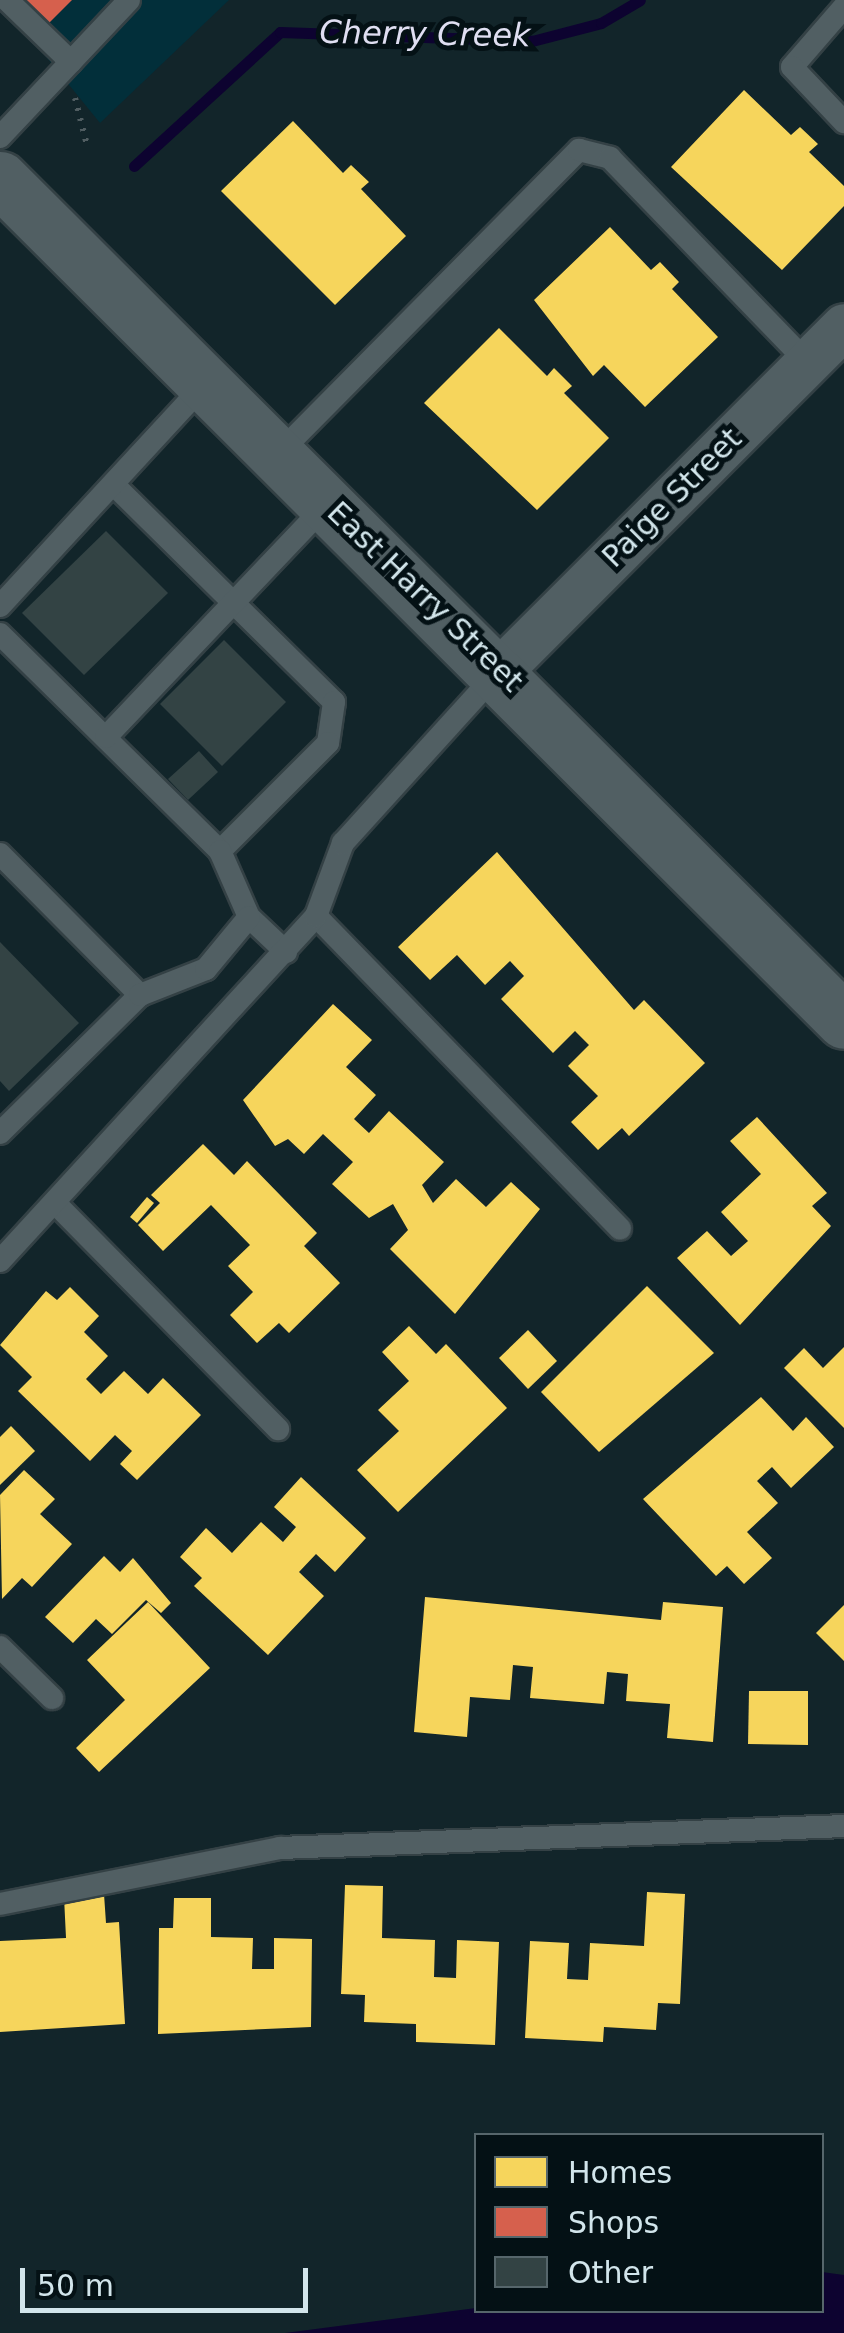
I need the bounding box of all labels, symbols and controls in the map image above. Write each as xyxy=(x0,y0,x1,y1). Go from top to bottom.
water label: Cherry Creek xyxy=(319,13,531,55)
street label: Paige Street xyxy=(595,421,749,575)
street label: East Harry Street xyxy=(320,495,530,699)
legend xyxy=(474,2133,824,2313)
text: Homes xyxy=(568,2155,672,2190)
text: Shops xyxy=(568,2205,659,2240)
scale bar xyxy=(25,2248,312,2310)
text: Other xyxy=(568,2255,653,2290)
text: 50 m xyxy=(37,2268,114,2303)

